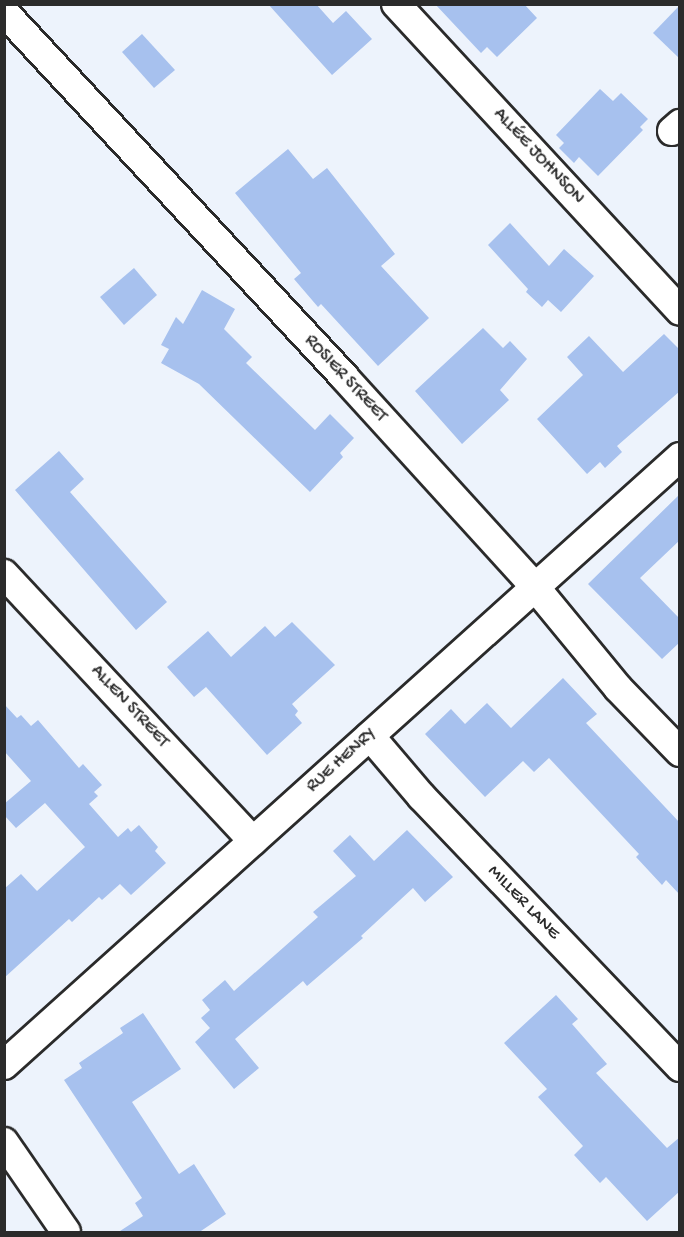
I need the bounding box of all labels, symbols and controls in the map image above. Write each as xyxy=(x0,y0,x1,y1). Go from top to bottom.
street label: ALLÉE JOHNSON xyxy=(488,104,588,210)
street label: ROSIER STREET xyxy=(299,331,391,427)
street label: ALLEN STREET xyxy=(85,661,173,753)
street label: RUE HENRY xyxy=(303,724,381,798)
street label: MILLER LANE xyxy=(482,861,564,945)

